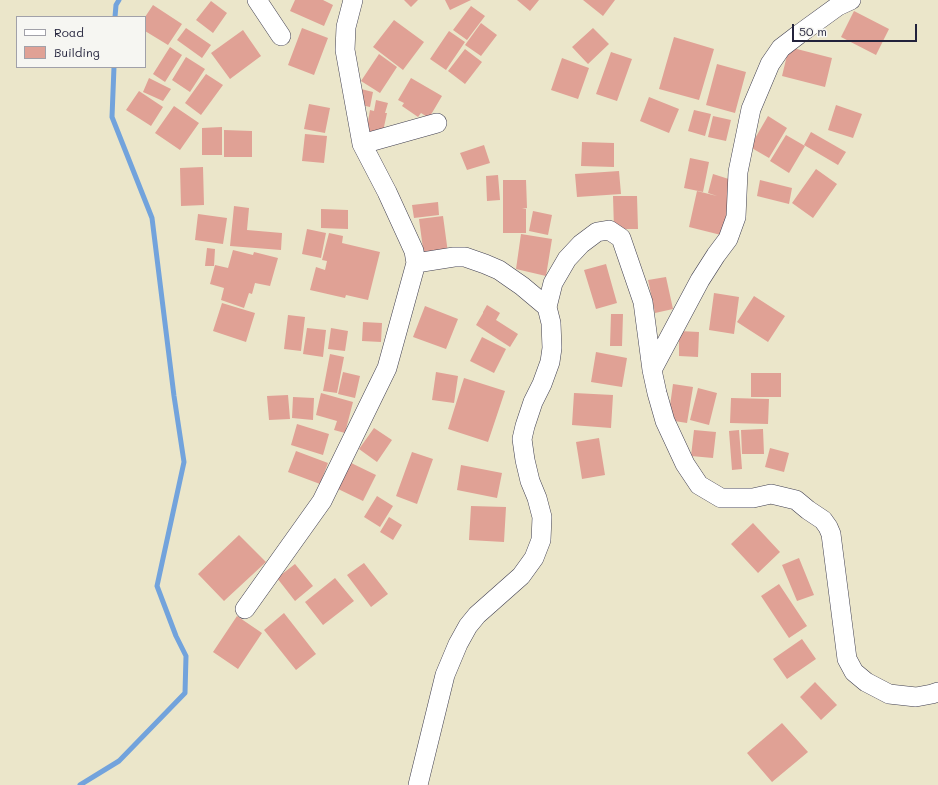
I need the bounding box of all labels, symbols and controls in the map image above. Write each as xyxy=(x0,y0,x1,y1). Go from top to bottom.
legend xyxy=(16,16,146,68)
scale bar xyxy=(794,16,919,42)
text: 50 m xyxy=(799,23,827,39)
text: Road xyxy=(54,24,84,40)
text: Building xyxy=(54,44,100,60)

